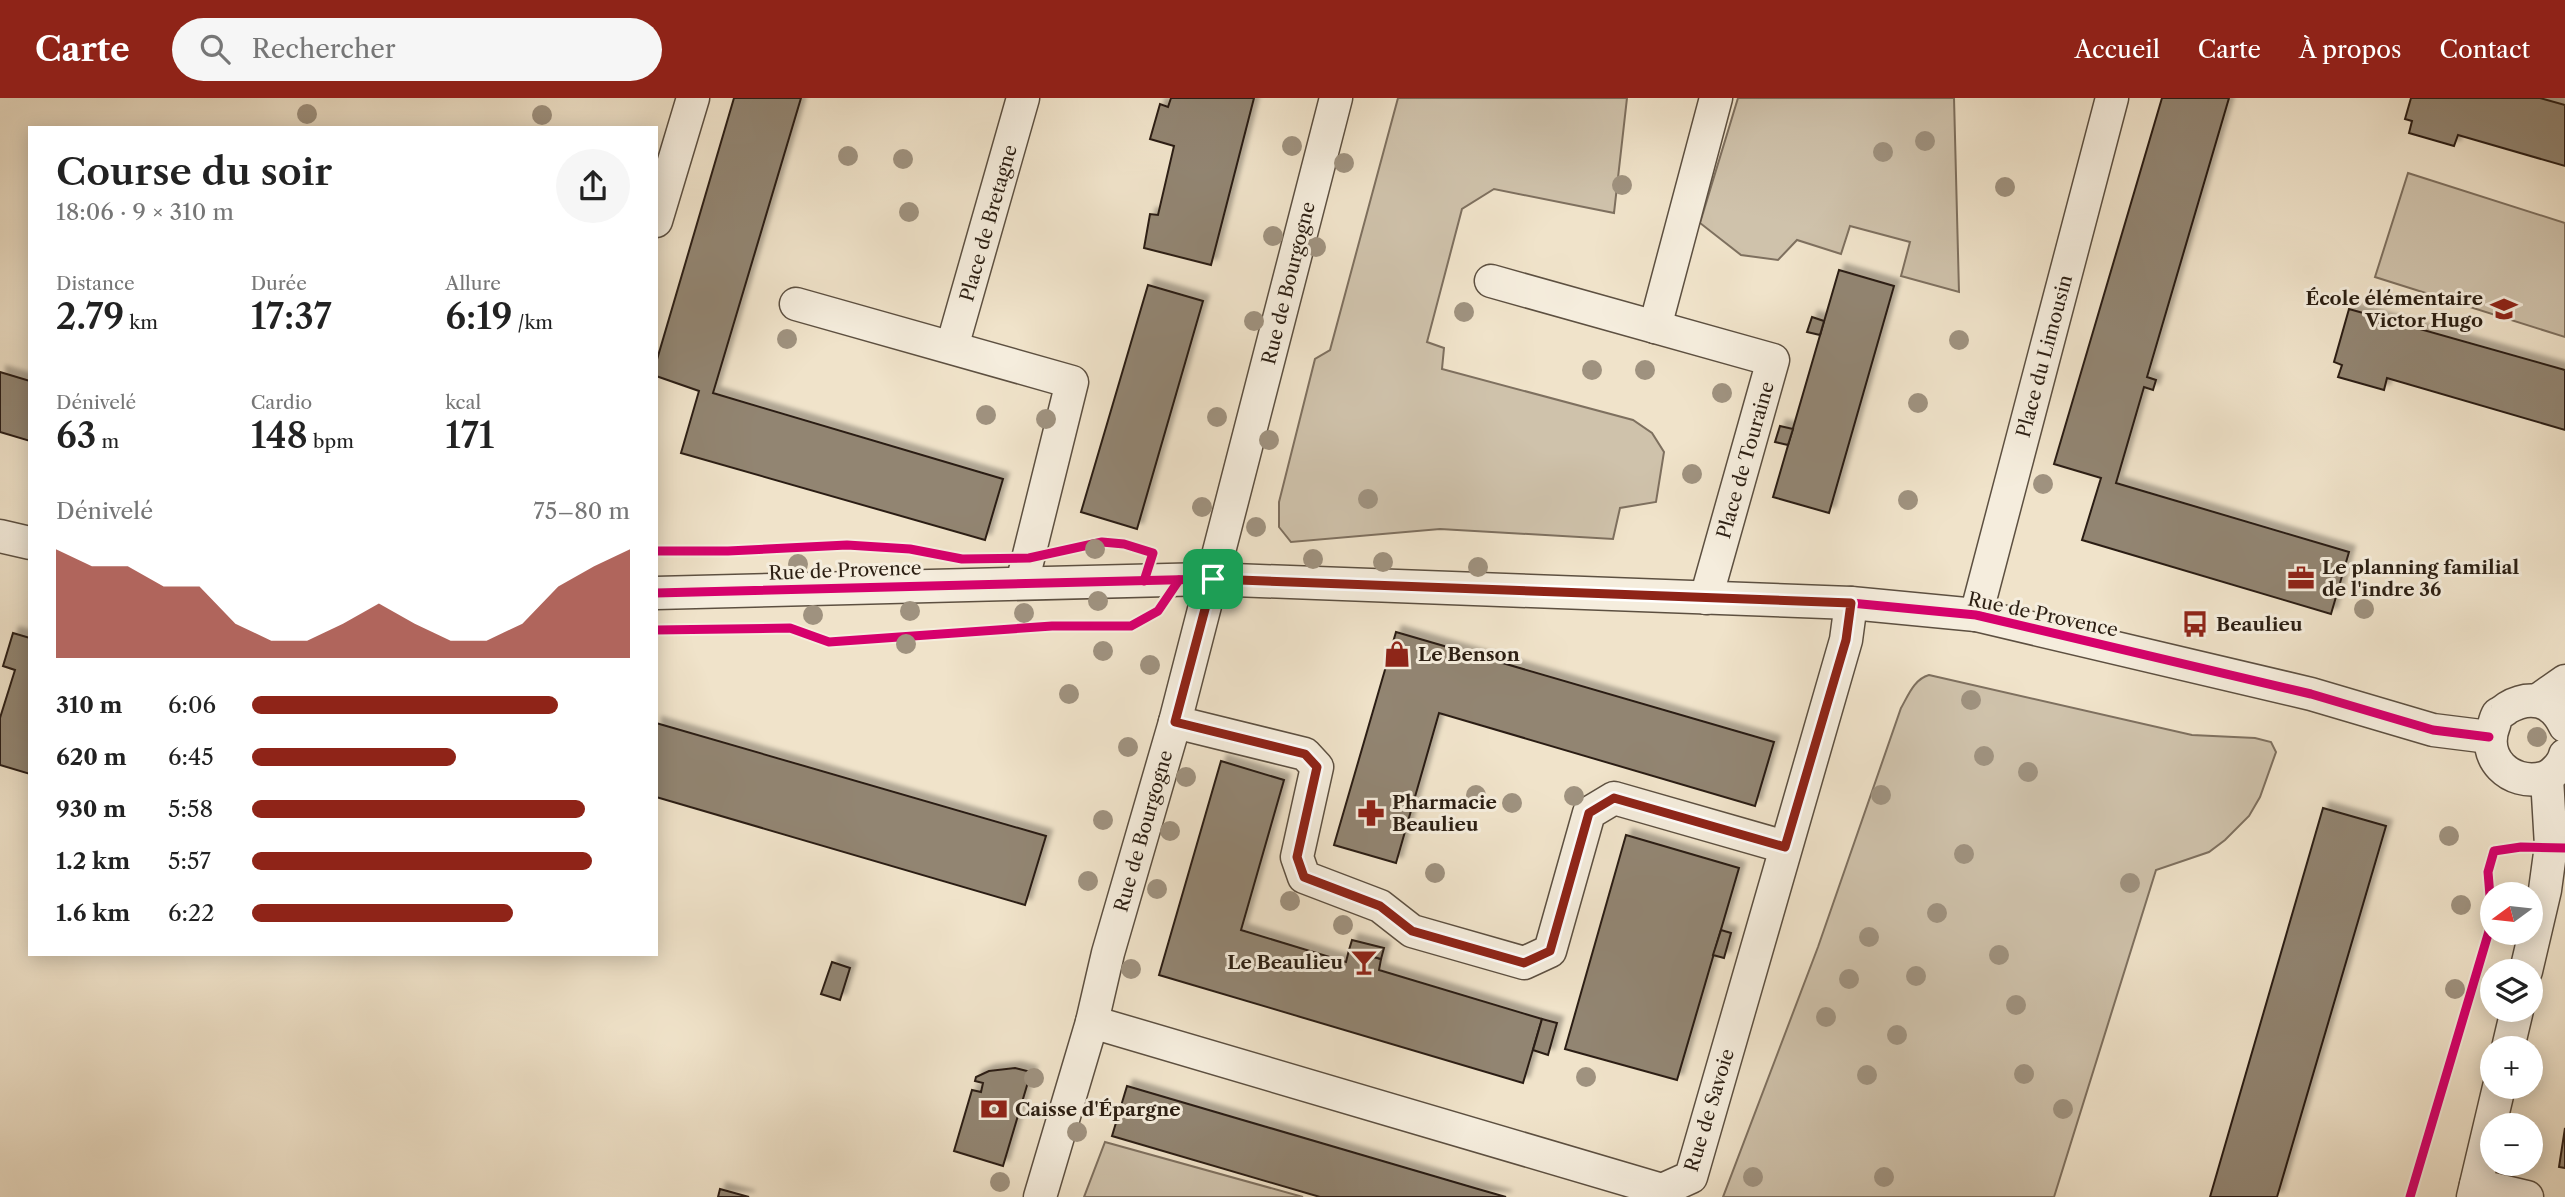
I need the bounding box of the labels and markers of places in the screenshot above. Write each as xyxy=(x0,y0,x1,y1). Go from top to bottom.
place label: École élémentaire Victor Hugo xyxy=(2305,287,2483,332)
school or university icon: École élémentaire Victor Hugo xyxy=(2489,294,2519,324)
pin xyxy=(1183,549,1243,609)
place label: Le planning familial de l'indre 36 xyxy=(2322,556,2519,601)
office icon: Le planning familial de l'indre 36 xyxy=(2286,563,2316,593)
bus stop icon: Beaulieu xyxy=(2180,609,2210,639)
place label: Beaulieu xyxy=(2216,613,2303,636)
shop icon: Le Benson xyxy=(1382,639,1412,669)
place label: Le Benson xyxy=(1418,643,1520,666)
place label: Pharmacie Beaulieu xyxy=(1392,791,1497,836)
pharmacy icon: Pharmacie Beaulieu xyxy=(1356,798,1386,828)
bar icon: Le Beaulieu xyxy=(1349,947,1379,977)
place label: Le Beaulieu xyxy=(1227,951,1343,974)
bank icon: Caisse d'Épargne xyxy=(979,1094,1009,1124)
place label: Caisse d'Épargne xyxy=(1015,1098,1181,1121)

